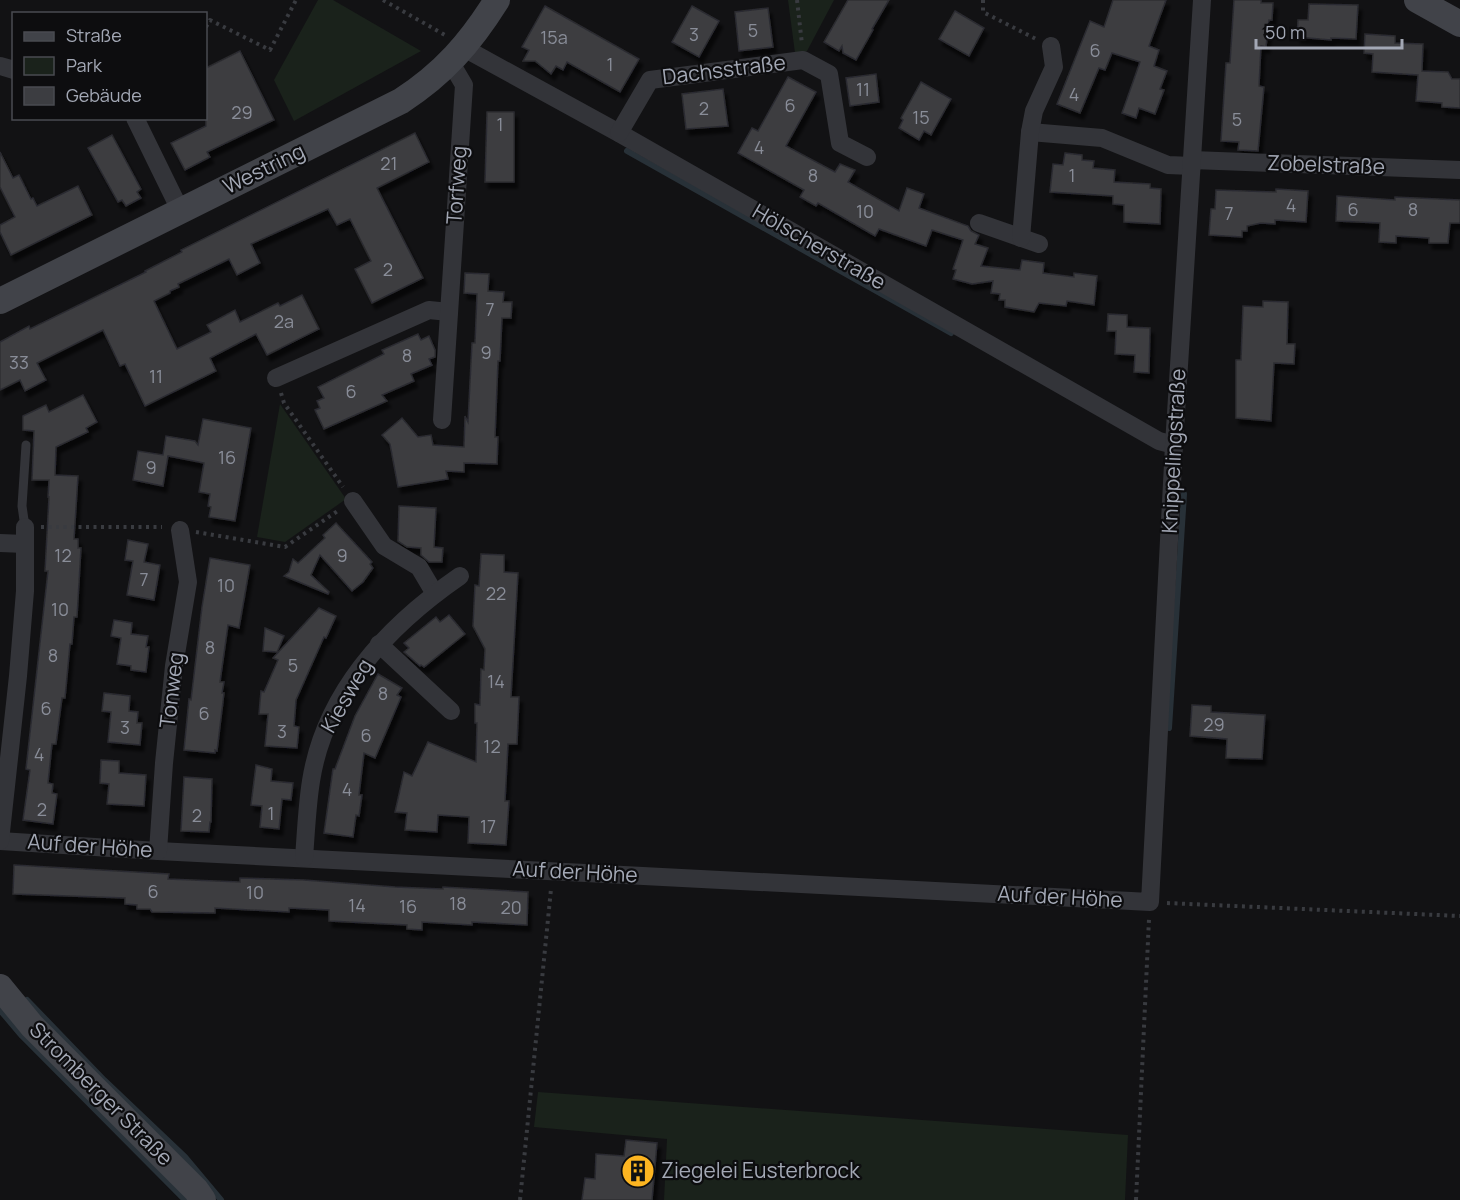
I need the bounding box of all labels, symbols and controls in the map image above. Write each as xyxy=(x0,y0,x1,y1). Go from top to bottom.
legend xyxy=(12,12,207,120)
scale bar xyxy=(1256,12,1402,50)
house number: 5 xyxy=(748,18,758,42)
text: 50 m xyxy=(1265,20,1305,44)
house number: 3 xyxy=(689,22,699,46)
text: Straße xyxy=(66,23,122,47)
house number: 15a xyxy=(540,25,568,49)
house number: 6 xyxy=(1089,38,1101,62)
street label: Dachsstraße xyxy=(661,48,787,90)
house number: 1 xyxy=(606,52,614,76)
text: Park xyxy=(66,53,103,77)
house number: 11 xyxy=(856,77,870,101)
house number: 4 xyxy=(1069,82,1079,106)
text: Gebäude xyxy=(66,83,142,107)
house number: 6 xyxy=(784,93,796,117)
house number: 2 xyxy=(699,96,709,120)
house number: 29 xyxy=(231,100,253,124)
house number: 15 xyxy=(912,105,930,129)
house number: 5 xyxy=(1232,107,1242,131)
house number: 1 xyxy=(496,112,504,136)
house number: 4 xyxy=(754,135,764,159)
street label: Westring xyxy=(218,136,309,200)
street label: Torfweg xyxy=(439,145,473,225)
street label: Zobelstraße xyxy=(1267,148,1386,180)
house number: 21 xyxy=(380,151,398,175)
house number: 8 xyxy=(808,163,818,187)
house number: 1 xyxy=(1068,163,1076,187)
house number: 4 xyxy=(1286,193,1296,217)
street label: Hölscherstraße xyxy=(748,197,891,296)
house number: 6 xyxy=(1347,197,1359,221)
house number: 8 xyxy=(1408,197,1418,221)
house number: 10 xyxy=(856,199,874,223)
house number: 7 xyxy=(1224,201,1234,225)
house number: 2 xyxy=(383,257,393,281)
house number: 7 xyxy=(485,297,495,321)
house number: 2a xyxy=(274,309,294,333)
house number: 9 xyxy=(480,340,492,364)
house number: 8 xyxy=(402,343,412,367)
house number: 33 xyxy=(9,350,29,374)
house number: 11 xyxy=(149,364,163,388)
street label: Knippelingstraße xyxy=(1155,368,1191,534)
house number: 6 xyxy=(345,379,357,403)
house number: 16 xyxy=(218,445,236,469)
house number: 9 xyxy=(145,455,157,479)
house number: 12 xyxy=(54,543,72,567)
house number: 9 xyxy=(336,543,348,567)
house number: 7 xyxy=(139,567,149,591)
house number: 10 xyxy=(217,573,235,597)
house number: 22 xyxy=(486,581,506,605)
house number: 10 xyxy=(51,597,69,621)
house number: 8 xyxy=(205,635,215,659)
house number: 8 xyxy=(48,643,58,667)
street label: Tonweg xyxy=(152,650,190,729)
house number: 5 xyxy=(288,653,298,677)
street label: Kiesweg xyxy=(314,654,378,737)
house number: 14 xyxy=(487,669,505,693)
house number: 8 xyxy=(378,681,388,705)
house number: 6 xyxy=(40,696,52,720)
house number: 6 xyxy=(198,701,210,725)
house number: 29 xyxy=(1203,712,1225,736)
house number: 3 xyxy=(120,715,130,739)
house number: 3 xyxy=(277,719,287,743)
house number: 6 xyxy=(360,723,372,747)
house number: 12 xyxy=(483,734,501,758)
house number: 4 xyxy=(34,742,44,766)
house number: 4 xyxy=(342,777,352,801)
house number: 2 xyxy=(37,797,47,821)
house number: 1 xyxy=(267,801,275,825)
house number: 2 xyxy=(192,803,202,827)
house number: 17 xyxy=(480,814,496,838)
street label: Auf der Höhe xyxy=(27,827,154,863)
street label: Auf der Höhe xyxy=(512,854,638,888)
house number: 6 xyxy=(147,879,159,903)
street label: Auf der Höhe xyxy=(997,879,1123,913)
house number: 10 xyxy=(246,880,264,904)
house number: 18 xyxy=(449,891,467,915)
house number: 14 xyxy=(348,893,366,917)
house number: 16 xyxy=(399,894,417,918)
house number: 20 xyxy=(500,895,522,919)
street label: Stromberger Straße xyxy=(24,1015,180,1171)
building icon: Ziegelei Eusterbrock xyxy=(620,1153,656,1189)
place label: Ziegelei Eusterbrock xyxy=(661,1156,860,1184)

